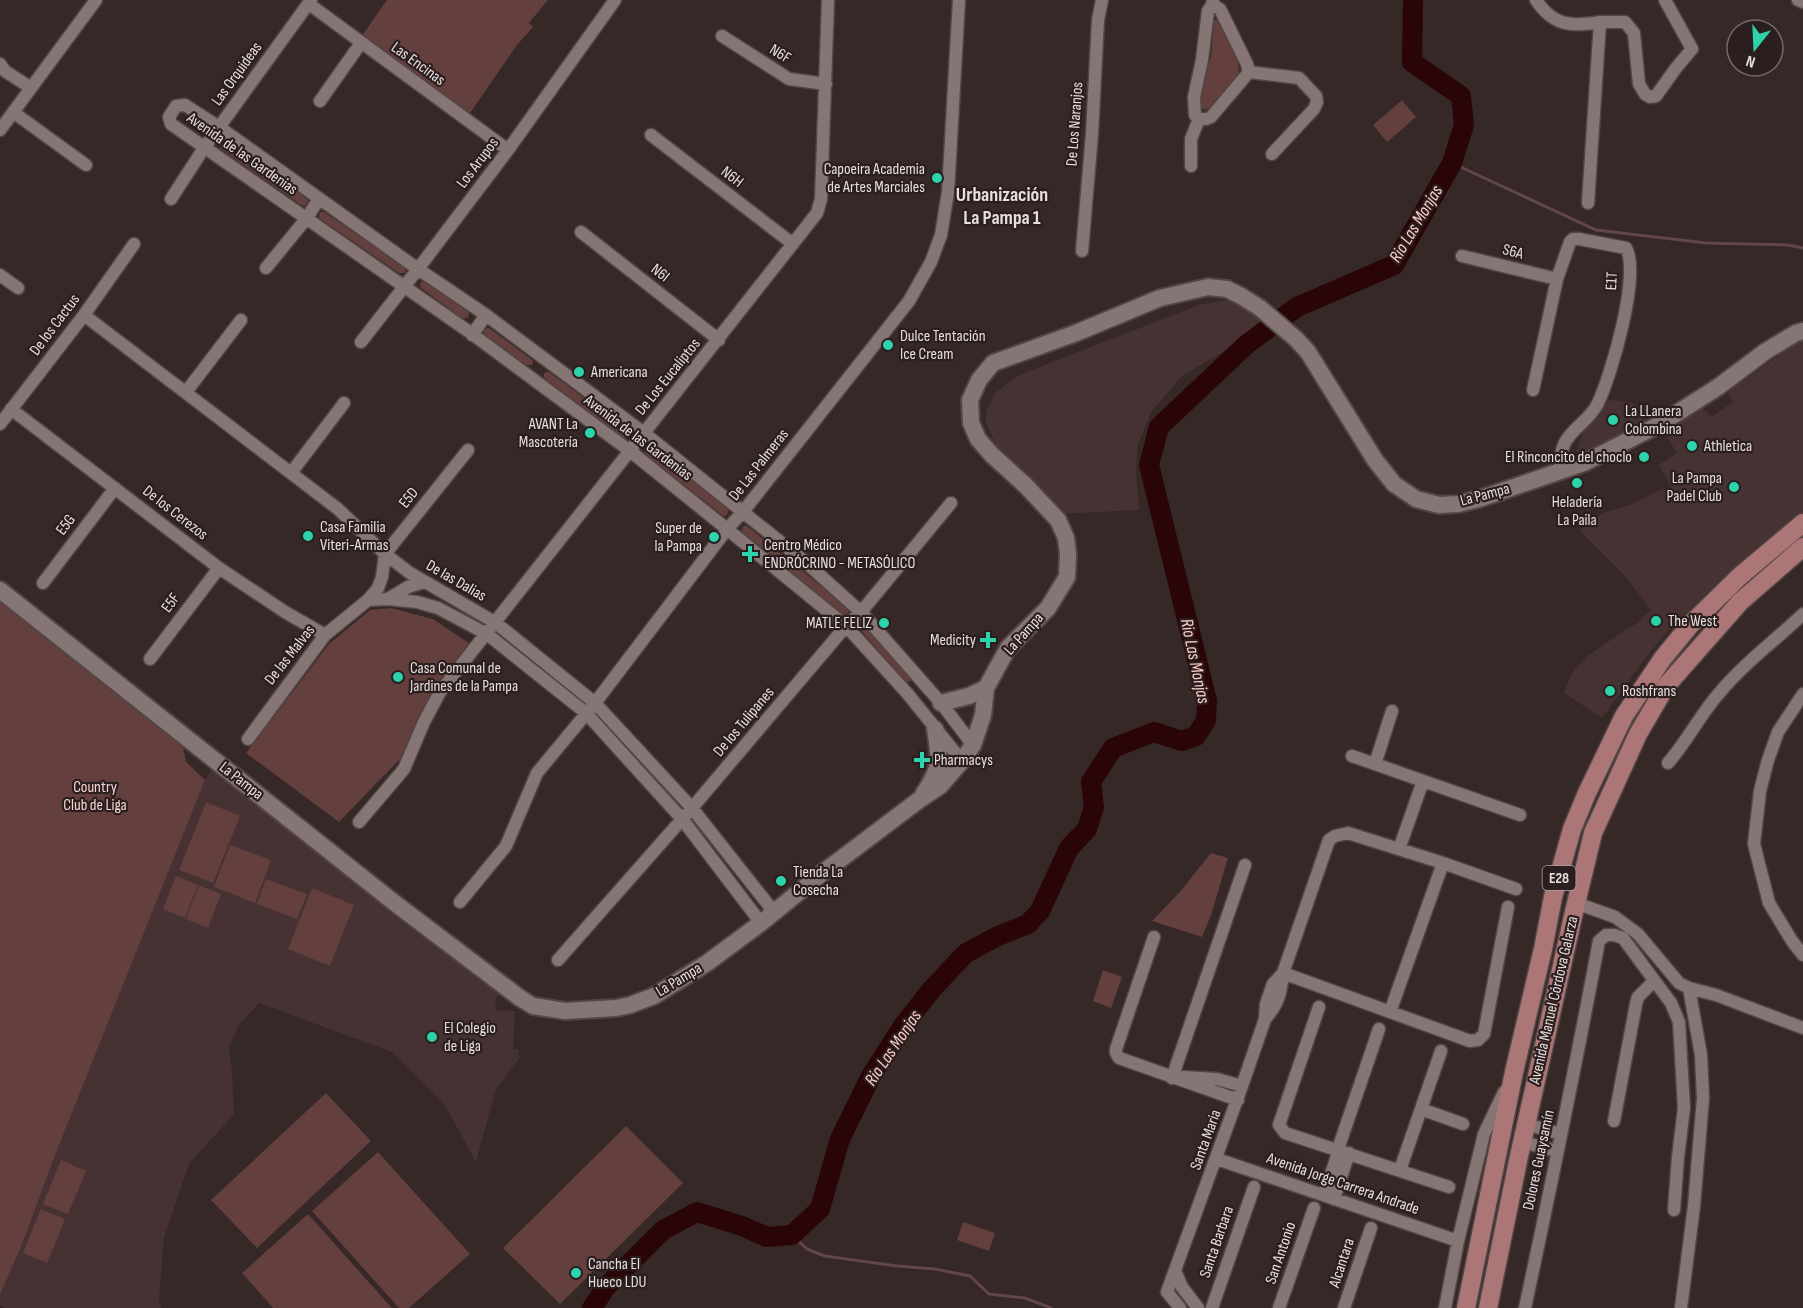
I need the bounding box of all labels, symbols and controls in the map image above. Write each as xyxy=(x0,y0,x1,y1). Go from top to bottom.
north arrow xyxy=(1725,18,1785,78)
street label: Las Orquideas xyxy=(208,38,267,109)
street label: Las Encinas xyxy=(387,38,449,90)
street label: N6F xyxy=(766,40,794,68)
text: N xyxy=(1744,50,1758,71)
street label: De Los Naranjos xyxy=(1063,81,1087,167)
street label: Avenida de las Gardenias xyxy=(182,108,301,199)
street label: Los Arupos xyxy=(453,134,503,192)
place label: Capoeira Academia de Artes Marciales xyxy=(824,160,925,197)
street label: N6H xyxy=(717,162,747,192)
marker: Capoeira Academia de Artes Marciales xyxy=(930,171,944,185)
water label: Rio Las Monjas xyxy=(1385,181,1448,266)
district label: Urbanización La Pampa 1 xyxy=(956,183,1048,230)
street label: S6A xyxy=(1501,240,1525,264)
street label: N6I xyxy=(647,260,673,286)
street label: E1T xyxy=(1602,271,1622,291)
street label: De los Cactus xyxy=(26,290,84,359)
place label: Dulce Tentación Ice Cream xyxy=(900,327,986,364)
street label: De Los Eucaliptos xyxy=(631,335,705,419)
marker: Dulce Tentación Ice Cream xyxy=(881,338,895,352)
place label: Americana xyxy=(590,363,648,382)
marker: Americana xyxy=(572,365,586,379)
street label: Avenida de las Gardenias xyxy=(579,390,696,485)
place label: La LLanera Colombina xyxy=(1625,402,1682,439)
marker: La LLanera Colombina xyxy=(1606,413,1620,427)
place label: AVANT La Mascotería xyxy=(519,415,578,452)
street label: De Las Palmeras xyxy=(725,425,793,505)
marker: AVANT La Mascotería xyxy=(583,426,597,440)
place label: Athletica xyxy=(1703,437,1752,456)
marker: Athletica xyxy=(1685,439,1699,453)
place label: El Rinconcito del choclo xyxy=(1505,448,1632,467)
marker: El Rinconcito del choclo xyxy=(1637,450,1651,464)
place label: La Pampa Padel Club xyxy=(1667,469,1722,506)
marker: Heladería La Paila xyxy=(1570,476,1584,490)
street label: La Pampa xyxy=(1458,479,1512,511)
marker: La Pampa Padel Club xyxy=(1727,480,1741,494)
street label: De los Cerezos xyxy=(139,482,212,544)
street label: E5D xyxy=(395,484,423,512)
place label: Heladería La Paila xyxy=(1552,493,1602,530)
street label: E5G xyxy=(52,511,80,539)
place label: Casa Familia Viteri-Armas xyxy=(320,518,389,555)
place label: Super de la Pampa xyxy=(655,519,702,556)
marker: Casa Familia Viteri-Armas xyxy=(301,529,315,543)
marker: Super de la Pampa xyxy=(707,530,721,544)
place label: Centro Médico ENDRÓCRINO - METASÓLICO xyxy=(764,536,916,573)
marker: Centro Médico ENDRÓCRINO - METASÓLICO xyxy=(741,545,759,563)
street label: De las Dalias xyxy=(423,556,490,606)
street label: E5F xyxy=(158,590,184,616)
street label: La Pampa xyxy=(1000,609,1048,659)
place label: The West xyxy=(1668,612,1717,631)
place label: MATLE FELIZ xyxy=(806,614,872,633)
marker: The West xyxy=(1649,614,1663,628)
marker: MATLE FELIZ xyxy=(877,616,891,630)
water label: Rio Las Monjas xyxy=(1176,617,1214,706)
street label: De las Malvas xyxy=(261,621,319,689)
place label: Medicity xyxy=(930,631,976,650)
marker: Medicity xyxy=(981,633,995,647)
place label: Casa Comunal de Jardines de la Pampa xyxy=(409,659,518,696)
marker: Casa Comunal de Jardines de la Pampa xyxy=(391,670,405,684)
place label: Roshfrans xyxy=(1622,682,1676,701)
street label: De los Tulipanes xyxy=(709,683,779,761)
marker: Roshfrans xyxy=(1603,684,1617,698)
place label: Pharmacys xyxy=(934,751,993,770)
marker: Pharmacys xyxy=(915,753,929,767)
street label: La Pampa xyxy=(215,758,267,804)
park label: Country Club de Liga xyxy=(63,778,127,815)
place label: Tienda La Cosecha xyxy=(793,863,843,900)
road number: E28 xyxy=(1542,866,1576,890)
marker: Tienda La Cosecha xyxy=(774,874,788,888)
street label: Avenida Manuel Córdova Galarza xyxy=(1525,914,1583,1087)
street label: La Pampa xyxy=(653,959,705,1001)
water label: Rio Las Monjas xyxy=(860,1006,926,1090)
place label: El Colegio de Liga xyxy=(444,1019,496,1056)
marker: El Colegio de Liga xyxy=(425,1030,439,1044)
street label: Santa Maria xyxy=(1186,1107,1226,1173)
street label: Dolores Guaysamín xyxy=(1519,1108,1559,1212)
street label: Avenida Jorge Carrera Andrade xyxy=(1263,1149,1422,1219)
street label: Santa Barbara xyxy=(1196,1204,1238,1280)
street label: San Antonio xyxy=(1262,1219,1300,1287)
street label: Alcantara xyxy=(1325,1236,1359,1291)
place label: Cancha El Hueco LDU xyxy=(588,1255,646,1292)
marker: Cancha El Hueco LDU xyxy=(569,1266,583,1280)

